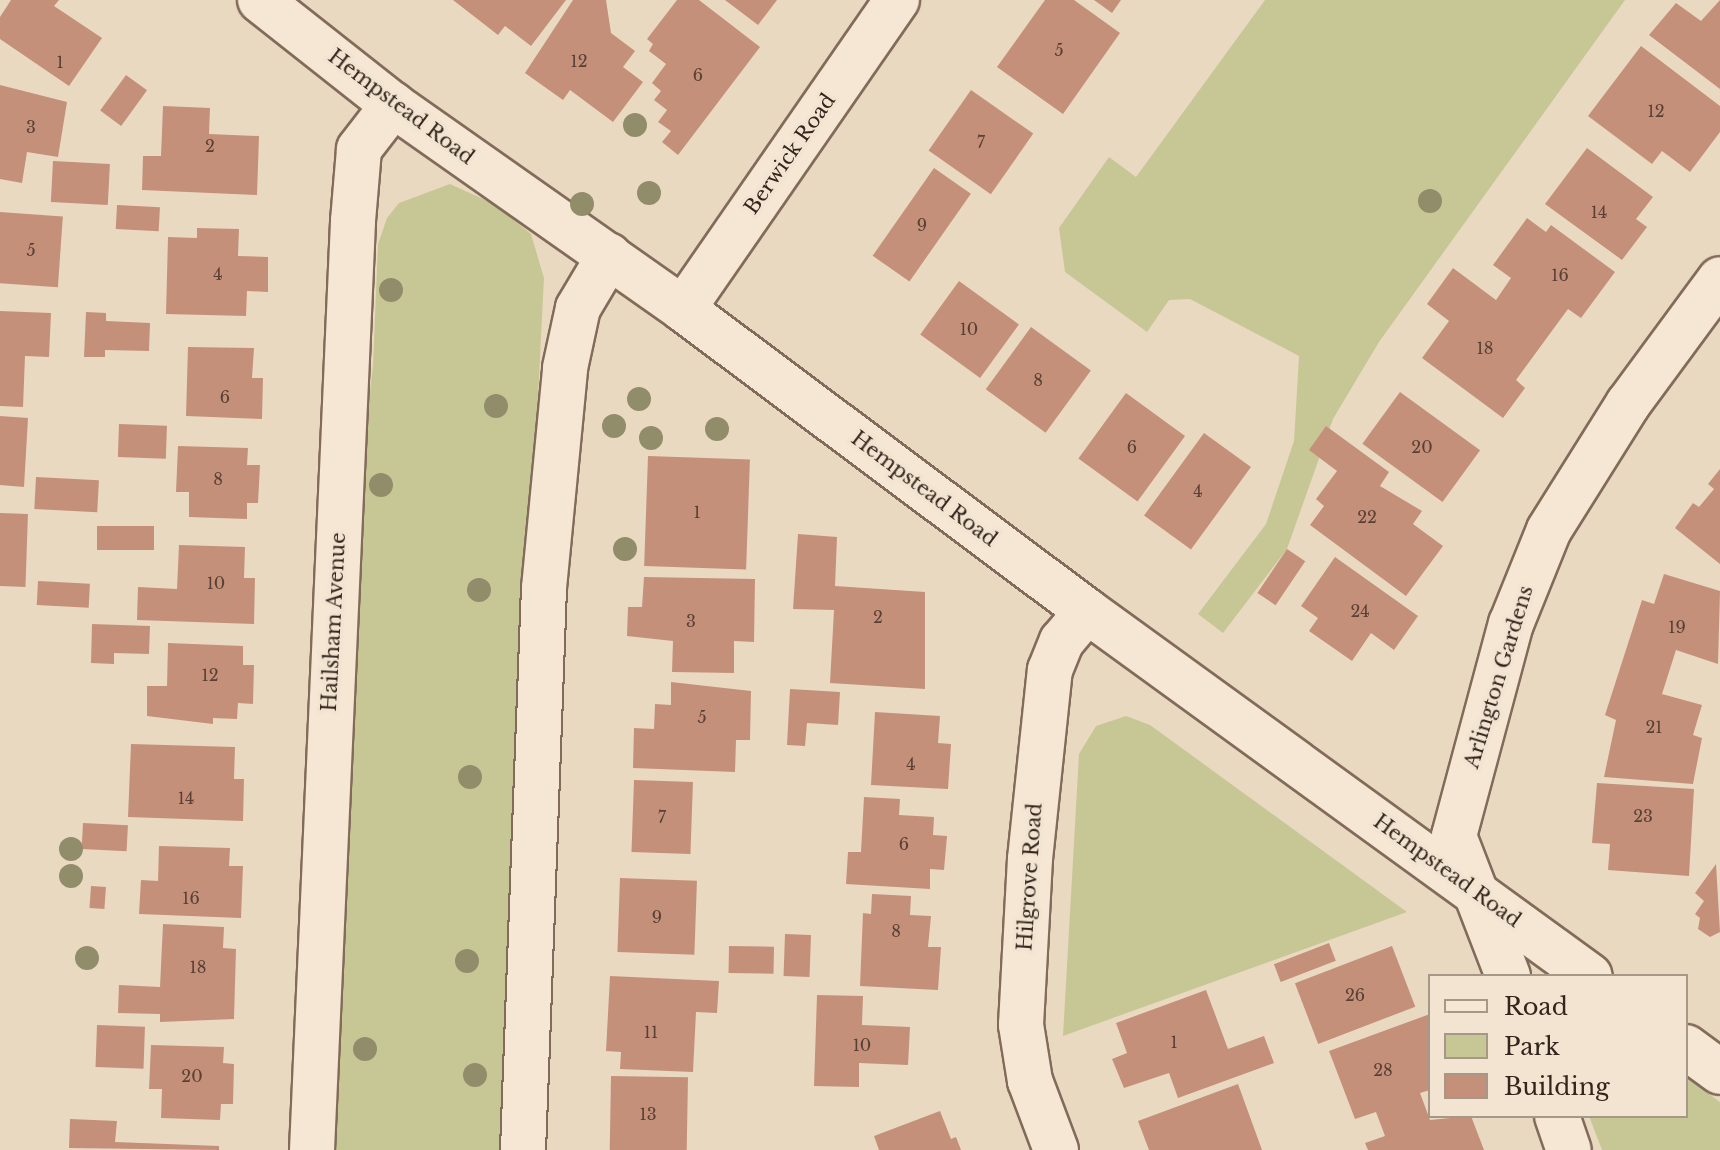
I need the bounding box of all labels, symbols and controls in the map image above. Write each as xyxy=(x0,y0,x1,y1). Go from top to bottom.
house number: 5 xyxy=(1054,40,1064,60)
street label: Hempstead Road xyxy=(323,44,479,170)
house number: 12 xyxy=(571,51,587,71)
house number: 1 xyxy=(56,52,64,72)
house number: 6 xyxy=(693,65,703,85)
street label: Berwick Road xyxy=(739,89,841,219)
house number: 12 xyxy=(1648,101,1664,121)
house number: 3 xyxy=(26,117,36,137)
house number: 7 xyxy=(977,132,985,152)
house number: 2 xyxy=(205,136,215,156)
house number: 14 xyxy=(1591,202,1607,222)
house number: 9 xyxy=(917,215,927,235)
house number: 5 xyxy=(26,240,36,260)
house number: 4 xyxy=(213,264,223,284)
house number: 16 xyxy=(1551,265,1569,285)
house number: 10 xyxy=(960,319,978,339)
house number: 18 xyxy=(1477,338,1493,358)
house number: 8 xyxy=(1033,370,1043,390)
house number: 6 xyxy=(220,387,230,407)
street label: Hempstead Road xyxy=(846,426,1002,552)
house number: 6 xyxy=(1127,437,1137,457)
house number: 20 xyxy=(1411,437,1433,457)
house number: 8 xyxy=(213,469,223,489)
house number: 4 xyxy=(1193,481,1203,501)
house number: 1 xyxy=(693,502,701,522)
house number: 22 xyxy=(1357,507,1377,527)
street label: Hailsham Avenue xyxy=(317,531,351,713)
house number: 10 xyxy=(207,573,225,593)
street label: Arlington Gardens xyxy=(1460,583,1538,771)
house number: 24 xyxy=(1350,601,1370,621)
house number: 2 xyxy=(873,607,883,627)
house number: 3 xyxy=(686,611,696,631)
house number: 19 xyxy=(1668,617,1686,637)
house number: 12 xyxy=(202,665,218,685)
house number: 5 xyxy=(697,707,707,727)
house number: 21 xyxy=(1646,717,1662,737)
house number: 4 xyxy=(906,754,916,774)
house number: 14 xyxy=(178,788,194,808)
street label: Hilgrove Road xyxy=(1013,802,1047,952)
house number: 23 xyxy=(1633,806,1653,826)
house number: 7 xyxy=(658,807,666,827)
street label: Hempstead Road xyxy=(1369,810,1525,932)
house number: 6 xyxy=(899,834,909,854)
house number: 16 xyxy=(182,888,200,908)
house number: 9 xyxy=(652,907,662,927)
house number: 8 xyxy=(891,921,901,941)
house number: 18 xyxy=(190,957,206,977)
legend xyxy=(1428,974,1688,1118)
house number: 26 xyxy=(1345,985,1365,1005)
text: Road xyxy=(1504,992,1568,1021)
house number: 11 xyxy=(644,1022,658,1042)
house number: 1 xyxy=(1170,1032,1178,1052)
text: Park xyxy=(1504,1032,1560,1061)
house number: 10 xyxy=(853,1035,871,1055)
house number: 28 xyxy=(1373,1060,1393,1080)
house number: 20 xyxy=(181,1066,203,1086)
text: Building xyxy=(1504,1072,1610,1101)
house number: 13 xyxy=(640,1104,656,1124)

